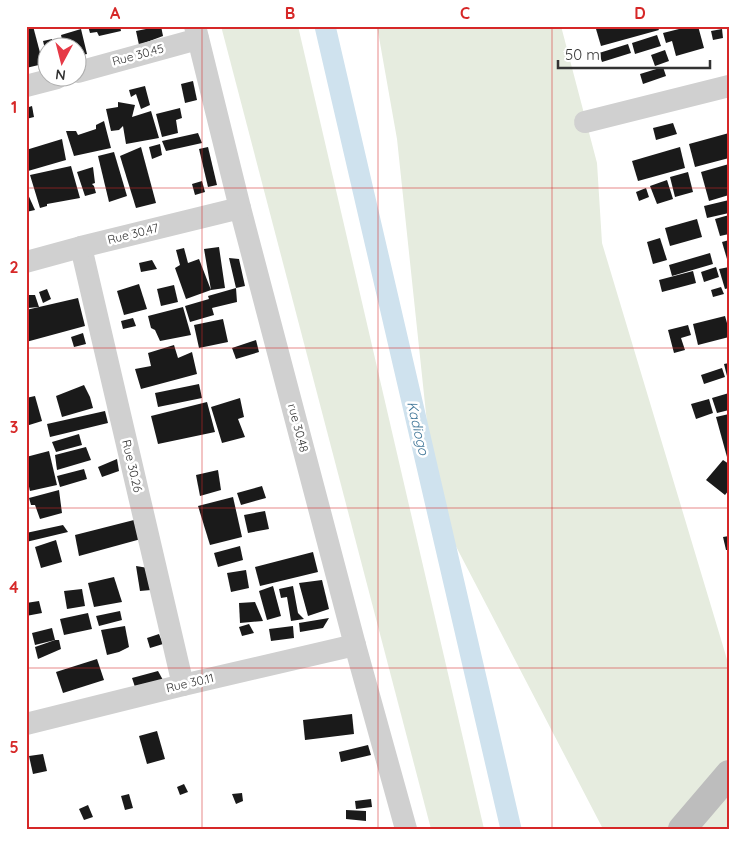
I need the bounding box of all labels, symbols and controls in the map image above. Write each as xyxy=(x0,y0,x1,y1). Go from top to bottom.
text: A xyxy=(110,3,121,23)
text: B xyxy=(285,3,295,23)
text: C xyxy=(460,3,470,23)
text: D xyxy=(634,3,646,23)
north arrow xyxy=(38,38,88,88)
scale bar xyxy=(558,38,710,70)
street label: Rue 30.45 xyxy=(110,40,165,69)
text: 50 m xyxy=(565,45,600,64)
text: N xyxy=(54,65,67,84)
text: 1 xyxy=(11,97,17,117)
street label: Rue 30.47 xyxy=(106,220,160,247)
text: 2 xyxy=(9,257,19,277)
water label: Kadiogo xyxy=(403,399,433,457)
street label: rue 30.48 xyxy=(285,402,312,454)
text: 3 xyxy=(10,417,18,437)
street label: Rue 30.26 xyxy=(119,438,146,494)
text: 4 xyxy=(9,577,19,597)
street label: Rue 30.11 xyxy=(164,670,215,695)
text: 5 xyxy=(9,737,19,757)

